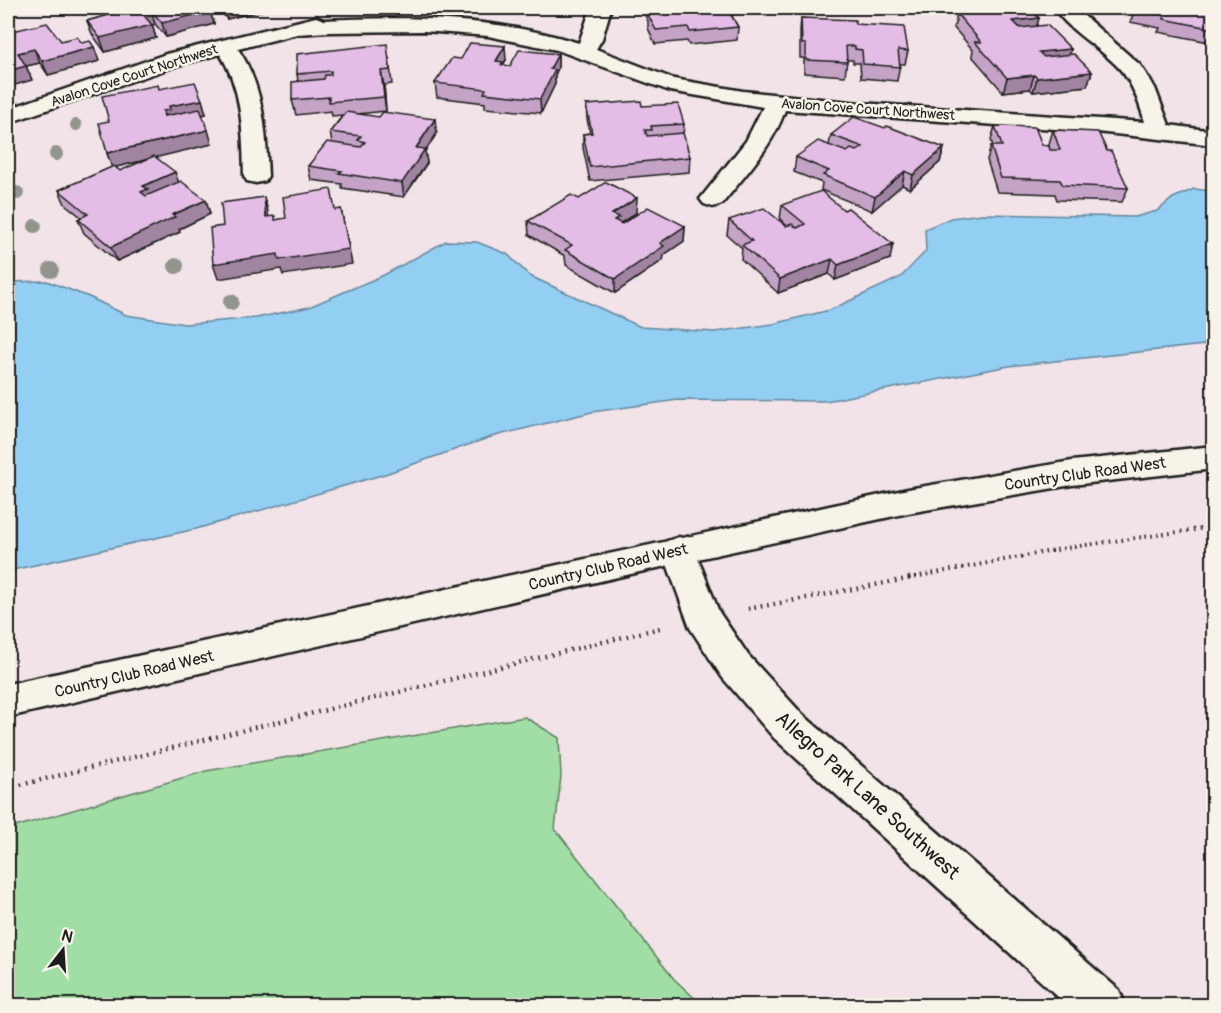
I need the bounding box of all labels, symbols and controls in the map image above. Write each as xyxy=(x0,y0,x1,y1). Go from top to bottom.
street label: Avalon Cove Court Northwest xyxy=(49,40,220,111)
street label: Avalon Cove Court Northwest xyxy=(780,95,956,124)
street label: Country Club Road West xyxy=(1003,453,1168,495)
street label: Country Club Road West xyxy=(527,539,690,595)
street label: Country Club Road West xyxy=(53,646,216,702)
street label: Allegro Park Lane Southwest xyxy=(770,706,966,885)
north arrow xyxy=(33,920,93,980)
text: N xyxy=(59,925,75,948)

